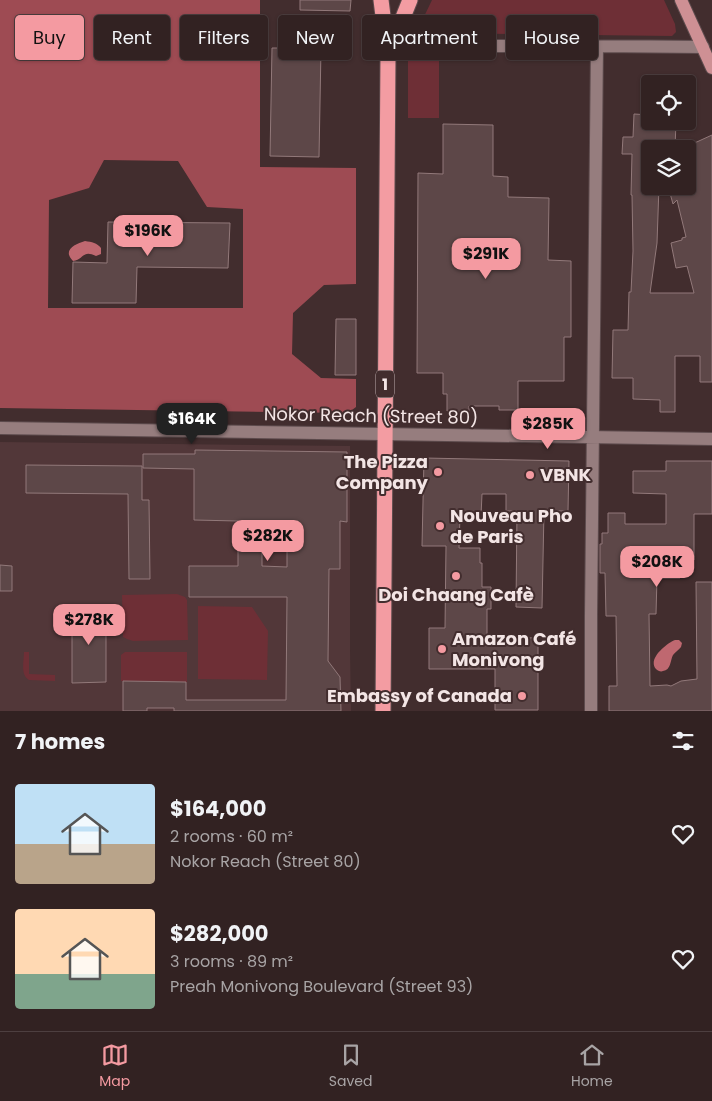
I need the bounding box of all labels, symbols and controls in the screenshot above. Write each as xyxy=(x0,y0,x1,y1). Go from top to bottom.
chip: Buy xyxy=(15,15,84,60)
chip: Rent xyxy=(94,15,170,60)
chip: Filters xyxy=(180,15,268,60)
chip: New xyxy=(278,15,352,60)
chip: Apartment xyxy=(362,15,496,60)
chip: House xyxy=(506,15,598,60)
map controls xyxy=(641,75,696,195)
button: locate xyxy=(641,75,696,130)
button: layers xyxy=(641,140,696,195)
pin: $196K xyxy=(113,214,183,257)
text: $196K xyxy=(124,219,172,242)
pin: $291K xyxy=(451,238,521,280)
text: $291K xyxy=(463,242,509,265)
road number: 1 xyxy=(376,370,394,398)
street label: Nokor Reach (Street 80) xyxy=(264,401,478,430)
pin: $164K xyxy=(157,402,227,445)
text: $164K xyxy=(168,407,216,430)
pin: $285K xyxy=(513,408,583,450)
text: $285K xyxy=(522,412,574,435)
place label: The Pizza Company xyxy=(336,449,429,495)
place label: VBNK xyxy=(540,462,592,487)
marker: The Pizza Company xyxy=(432,466,444,478)
marker: VBNK xyxy=(524,469,536,481)
place label: Nouveau Pho de Paris xyxy=(450,503,573,549)
pin: $282K xyxy=(233,520,303,562)
marker: Nouveau Pho de Paris xyxy=(434,520,446,532)
text: $282K xyxy=(243,524,293,547)
pin: $208K xyxy=(622,546,692,588)
text: $208K xyxy=(631,550,683,573)
marker: Doi Chaang Cafè xyxy=(450,570,462,582)
place label: Doi Chaang Cafè xyxy=(378,582,534,607)
pin: $278K xyxy=(54,604,124,646)
text: $278K xyxy=(64,608,114,631)
place label: Amazon Café Monivong xyxy=(452,626,576,672)
marker: Amazon Café Monivong xyxy=(436,643,448,655)
place label: Embassy of Canada xyxy=(327,683,512,708)
marker: Embassy of Canada xyxy=(516,690,528,702)
text: 7 homes xyxy=(15,727,105,756)
icon: filters xyxy=(669,727,697,755)
text: $164,000 xyxy=(170,794,266,823)
icon: home xyxy=(55,804,115,864)
icon: heart xyxy=(669,820,697,848)
text: 2 rooms · 60 m² xyxy=(170,825,293,848)
text: Nokor Reach (Street 80) xyxy=(170,850,361,873)
text: $282,000 xyxy=(170,919,269,948)
icon: home xyxy=(55,929,115,989)
icon: heart xyxy=(669,945,697,973)
text: 3 rooms · 89 m² xyxy=(170,950,293,973)
text: Preah Monivong Boulevard (Street 93) xyxy=(170,975,473,998)
tab: Map xyxy=(99,1041,130,1092)
tab: Saved xyxy=(329,1041,372,1092)
tab: Home xyxy=(571,1041,613,1092)

